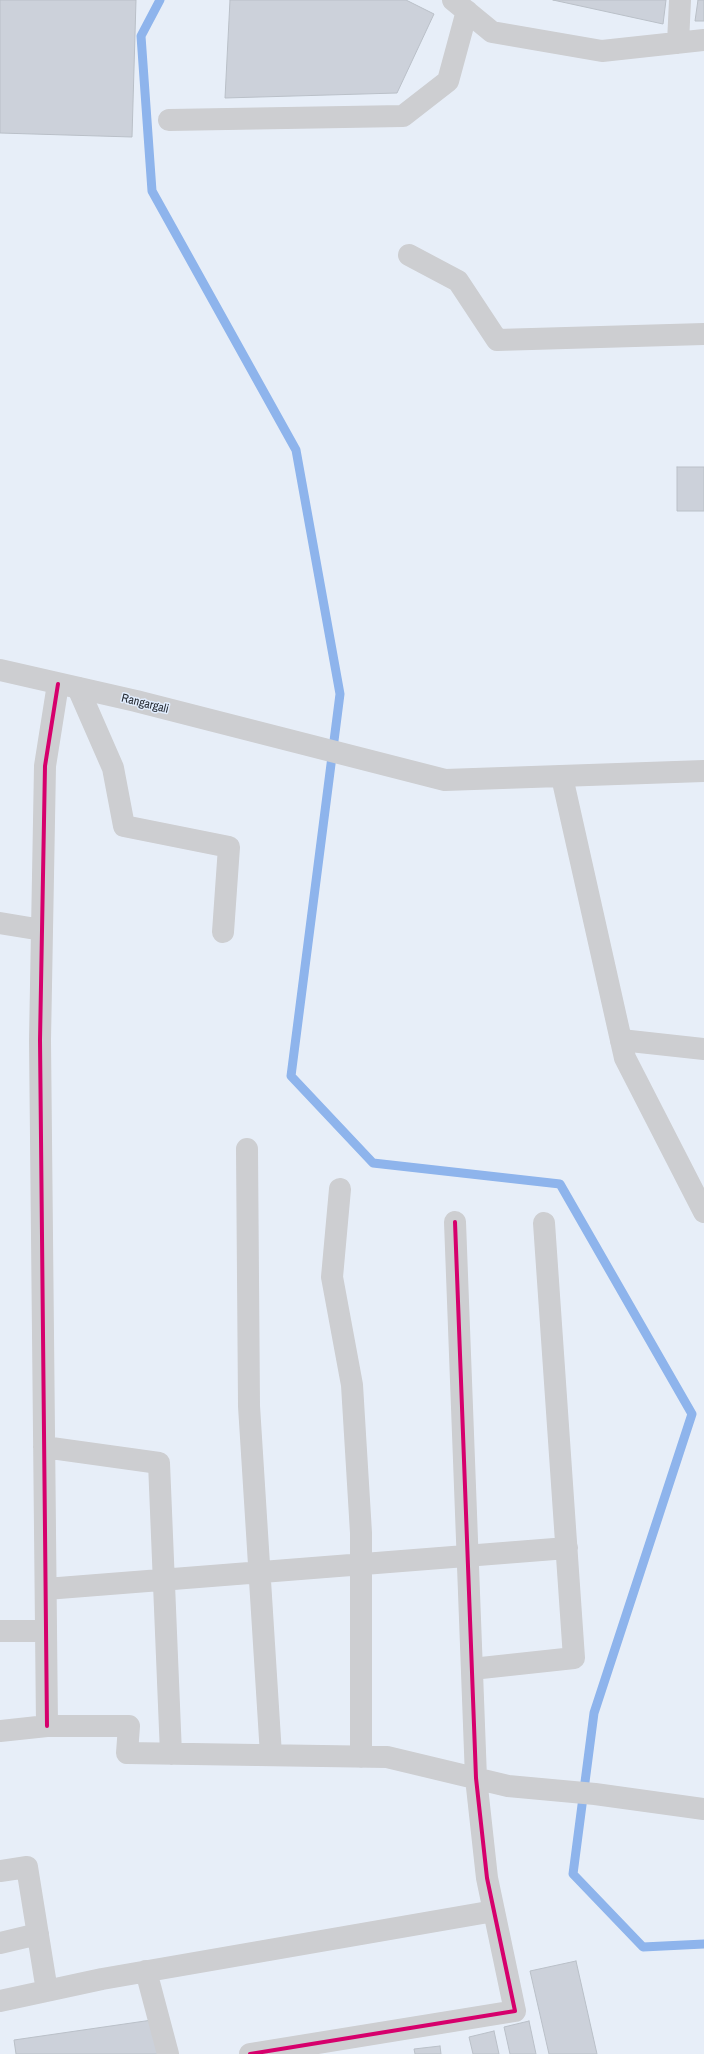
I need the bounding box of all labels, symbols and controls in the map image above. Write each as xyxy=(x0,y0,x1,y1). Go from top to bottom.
street label: Rangargali xyxy=(120,691,170,717)

